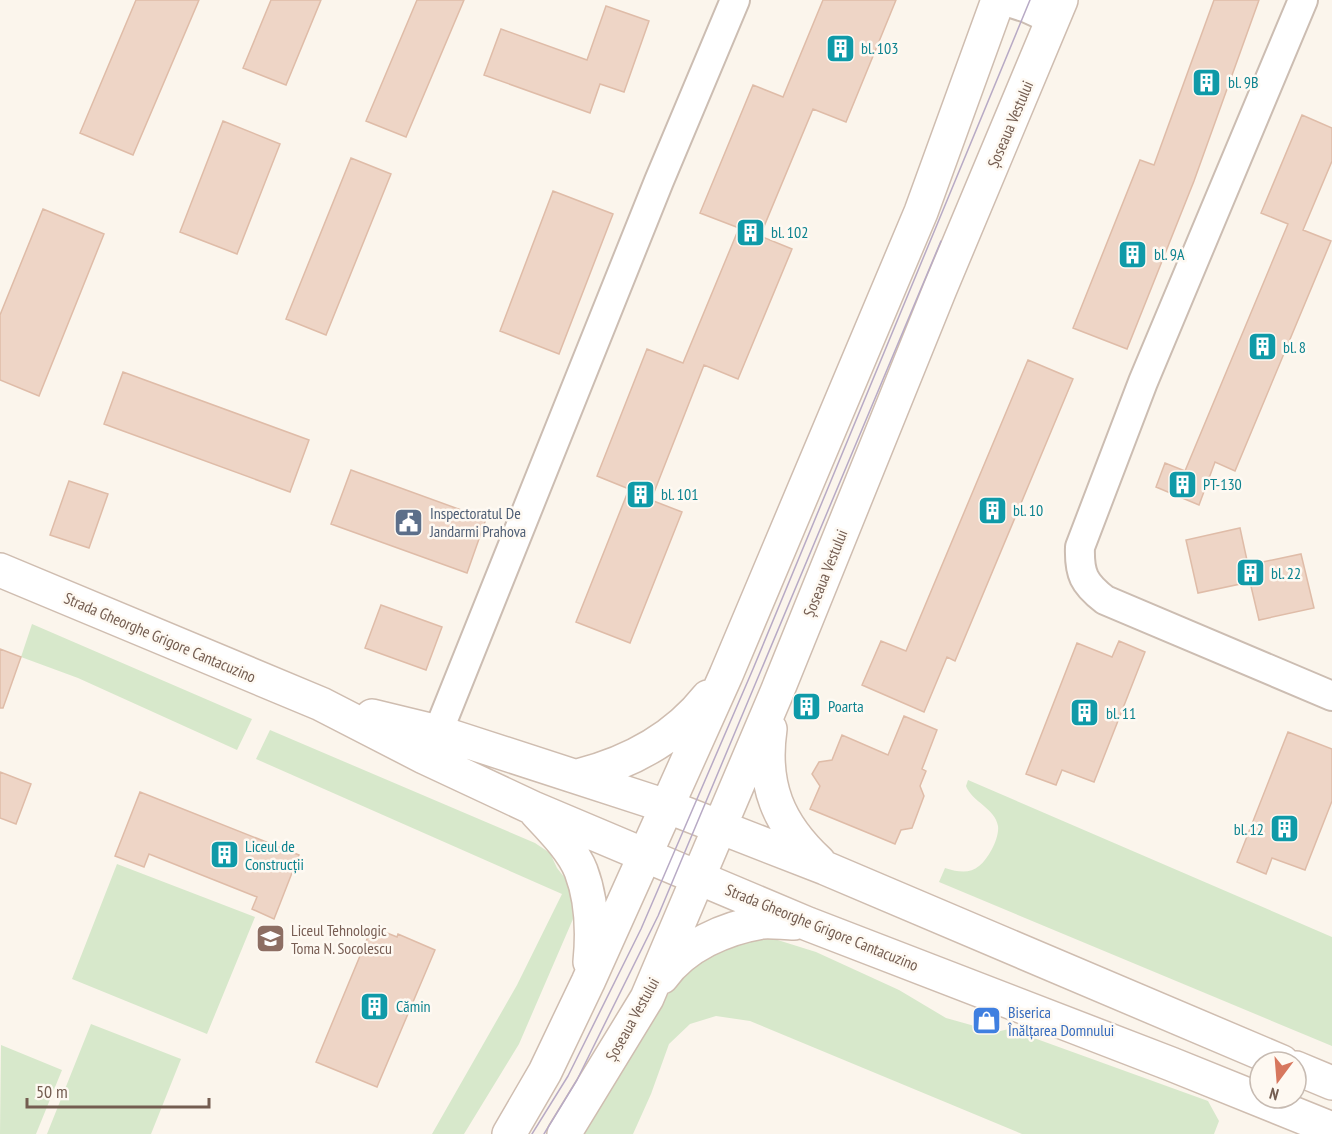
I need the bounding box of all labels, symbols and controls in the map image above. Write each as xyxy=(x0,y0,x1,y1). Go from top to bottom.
building icon: bl. 103 xyxy=(824,32,856,64)
place label: bl. 103 xyxy=(861,38,898,58)
building icon: bl. 9B xyxy=(1191,66,1223,98)
place label: bl. 9B xyxy=(1228,72,1259,92)
street label: Șoseaua Vestului xyxy=(983,77,1037,171)
building icon: bl. 102 xyxy=(734,216,766,248)
place label: bl. 102 xyxy=(771,222,808,242)
building icon: bl. 9A xyxy=(1117,238,1149,270)
place label: bl. 9A xyxy=(1154,244,1185,264)
building icon: bl. 8 xyxy=(1246,331,1278,363)
place label: bl. 8 xyxy=(1283,337,1306,357)
building icon: PT-130 xyxy=(1166,468,1198,500)
place label: PT-130 xyxy=(1203,474,1242,494)
building icon: bl. 101 xyxy=(624,478,656,510)
place label: bl. 101 xyxy=(661,484,698,504)
building icon: bl. 10 xyxy=(976,494,1008,526)
place label: bl. 10 xyxy=(1013,500,1043,520)
place label: Inspectoratul De Jandarmi Prahova xyxy=(429,503,526,541)
public building icon: Inspectoratul De Jandarmi Prahova xyxy=(393,506,425,538)
street label: Șoseaua Vestului xyxy=(798,526,852,620)
building icon: bl. 22 xyxy=(1234,557,1266,589)
place label: bl. 22 xyxy=(1271,563,1301,583)
street label: Strada Gheorghe Grigore Cantacuzino xyxy=(61,587,259,687)
building icon: Poarta xyxy=(791,690,823,722)
place label: Poarta xyxy=(828,696,864,716)
building icon: bl. 11 xyxy=(1069,697,1101,729)
place label: bl. 11 xyxy=(1106,703,1136,723)
building icon: bl. 12 xyxy=(1269,813,1301,845)
place label: bl. 12 xyxy=(1234,819,1264,839)
place label: Liceul de Construcții xyxy=(245,836,304,874)
building icon: Liceul de Construcții xyxy=(208,839,240,871)
street label: Strada Gheorghe Grigore Cantacuzino xyxy=(723,879,922,975)
place label: Liceul Tehnologic Toma N. Socolescu xyxy=(291,920,392,958)
school or university icon: Liceul Tehnologic Toma N. Socolescu xyxy=(254,923,286,955)
street label: Șoseaua Vestului xyxy=(601,974,663,1064)
building icon: Cămin xyxy=(359,990,391,1022)
place label: Cămin xyxy=(396,996,431,1016)
place label: Biserica Înălțarea Domnului xyxy=(1007,1002,1114,1040)
shop icon: Biserica Înălțarea Domnului xyxy=(971,1005,1003,1037)
north arrow xyxy=(1248,1050,1308,1110)
scale bar xyxy=(27,1071,208,1109)
text: 50 m xyxy=(36,1080,68,1103)
text: N xyxy=(1267,1084,1281,1105)

